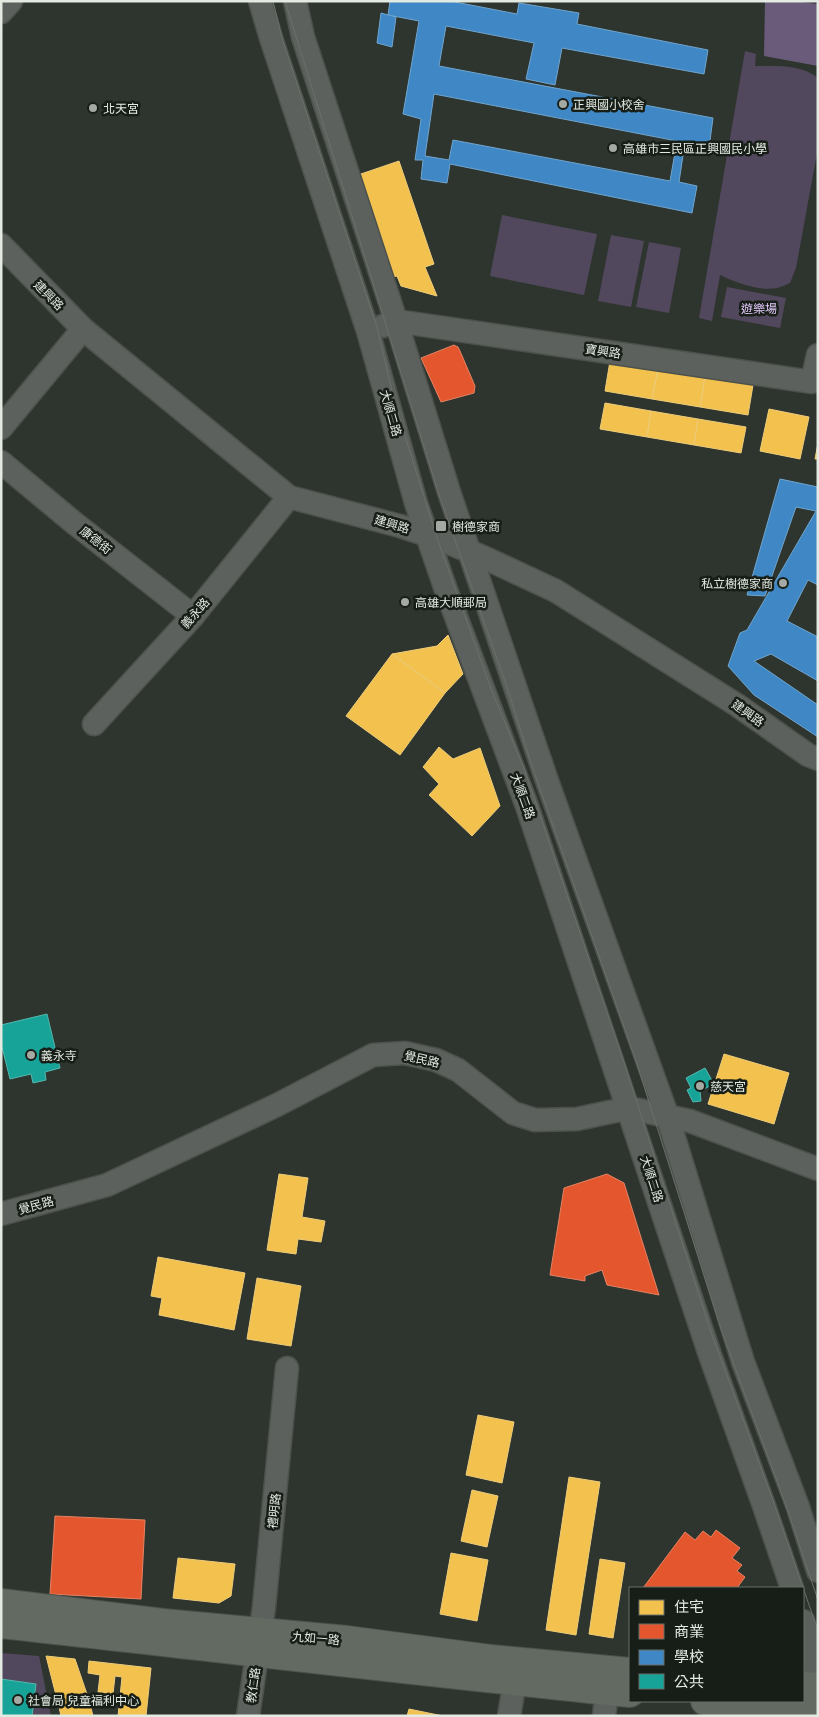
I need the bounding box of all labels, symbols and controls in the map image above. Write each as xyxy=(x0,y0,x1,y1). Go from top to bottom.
place label: 正興國小校舍 xyxy=(573,97,645,112)
marker: 正興國小校舍 xyxy=(557,98,569,110)
place label: 北天宮 xyxy=(103,101,139,116)
marker: 北天宮 xyxy=(87,102,99,114)
place label: 高雄市三民區正興國民小學 xyxy=(623,141,767,156)
marker: 高雄市三民區正興國民小學 xyxy=(607,142,619,154)
street label: 建興路 xyxy=(31,277,67,313)
park label: 遊樂場 xyxy=(741,301,777,316)
street label: 寶興路 xyxy=(584,341,622,361)
street label: 大順二路 xyxy=(377,388,405,438)
street label: 建興路 xyxy=(373,512,411,536)
marker: 樹德家商 xyxy=(434,519,448,533)
place label: 樹德家商 xyxy=(452,519,500,534)
street label: 康德街 xyxy=(77,523,115,557)
place label: 私立樹德家商 xyxy=(701,576,773,591)
marker: 私立樹德家商 xyxy=(777,577,789,589)
street label: 義永路 xyxy=(178,594,212,632)
place label: 高雄大順郵局 xyxy=(415,595,487,610)
marker: 高雄大順郵局 xyxy=(399,596,411,608)
street label: 建興路 xyxy=(729,697,767,729)
street label: 大順二路 xyxy=(508,771,538,821)
place label: 義永寺 xyxy=(41,1048,77,1063)
street label: 覺民路 xyxy=(403,1048,441,1070)
marker: 義永寺 xyxy=(25,1049,37,1061)
place label: 慈天宮 xyxy=(710,1079,746,1094)
marker: 慈天宮 xyxy=(694,1080,706,1092)
street label: 大順二路 xyxy=(637,1154,667,1204)
street label: 覺民路 xyxy=(17,1193,55,1217)
street label: 禮明路 xyxy=(265,1492,283,1530)
legend xyxy=(629,1587,804,1702)
text: 住宅 xyxy=(674,1597,704,1615)
text: 商業 xyxy=(674,1622,704,1640)
street label: 九如一路 xyxy=(291,1628,341,1648)
text: 學校 xyxy=(674,1647,704,1665)
street label: 教仁路 xyxy=(243,1666,263,1704)
text: 公共 xyxy=(674,1672,704,1690)
place label: 社會局 兒童福利中心 xyxy=(28,1693,139,1708)
marker: 社會局 兒童福利中心 xyxy=(12,1694,24,1706)

